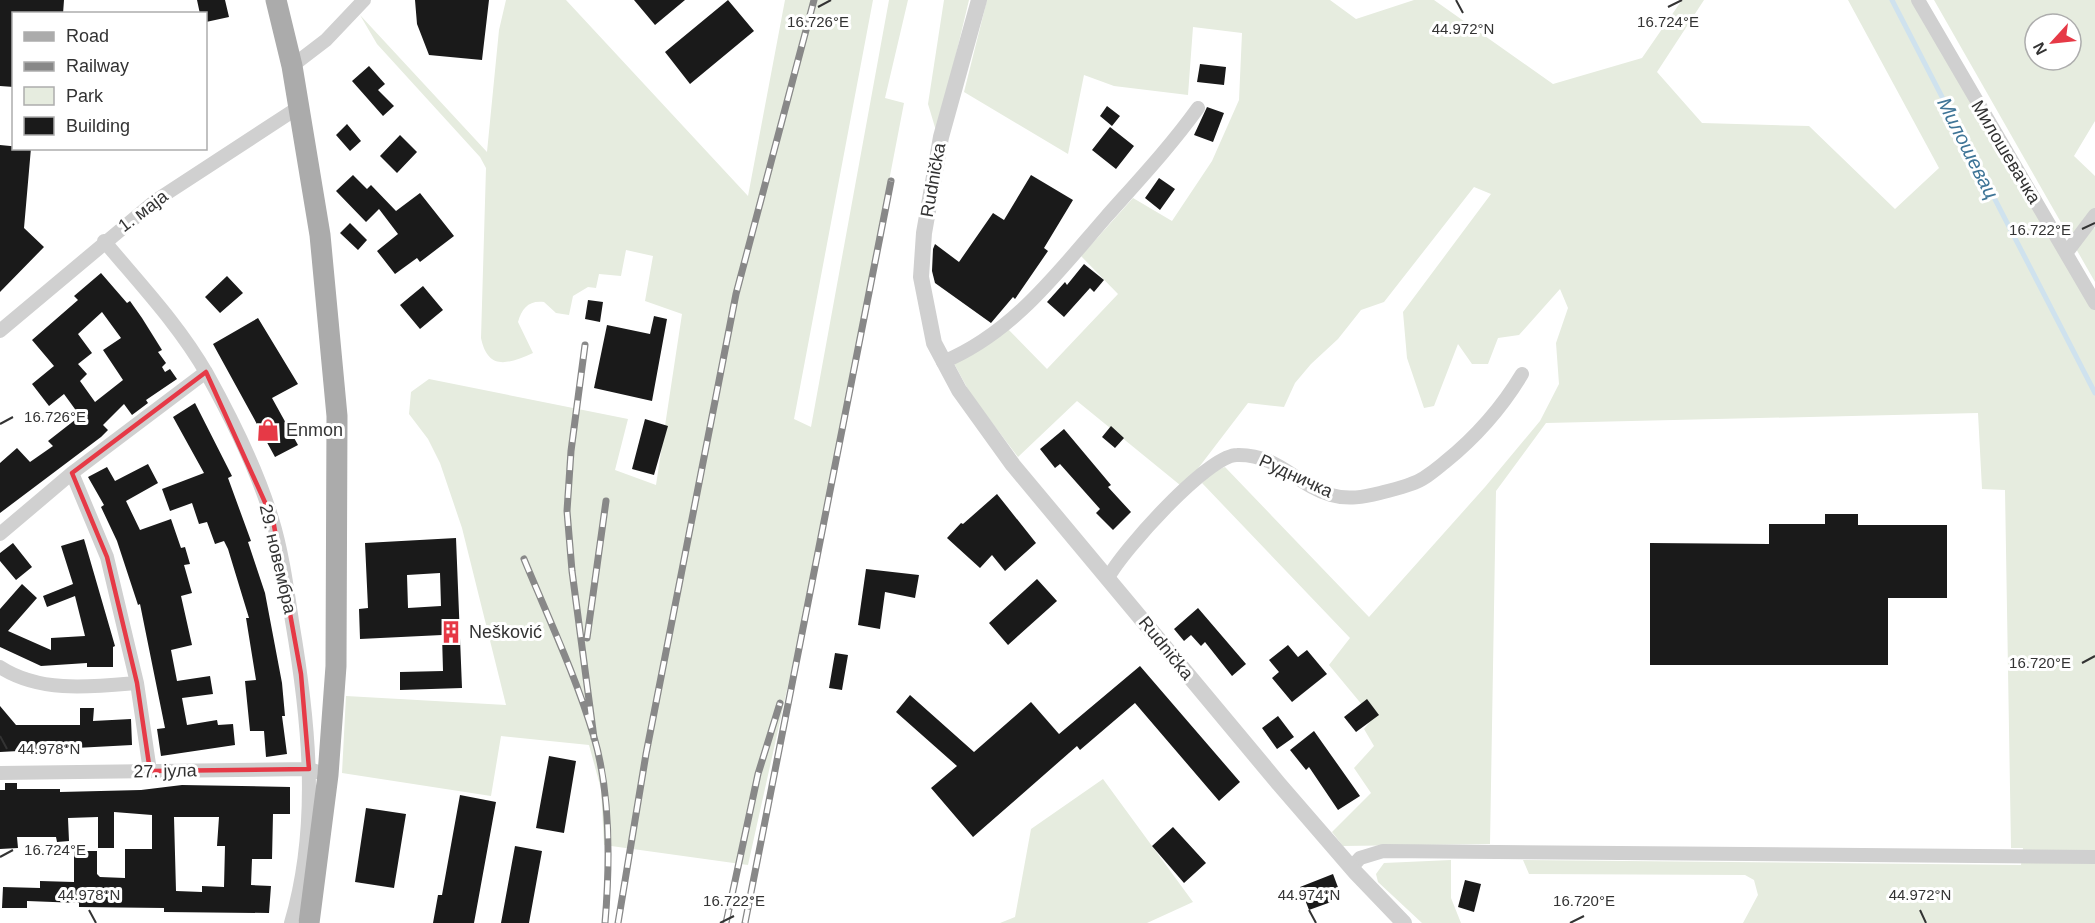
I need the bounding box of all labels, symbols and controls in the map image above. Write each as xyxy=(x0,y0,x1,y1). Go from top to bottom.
legend xyxy=(12,12,207,150)
north arrow xyxy=(2023,12,2083,72)
text: 16.726°E xyxy=(787,13,849,30)
text: 16.724°E xyxy=(1637,13,1699,30)
text: 44.972°N xyxy=(1432,20,1494,37)
text: Road xyxy=(66,26,109,46)
text: N xyxy=(2030,40,2050,58)
text: Railway xyxy=(66,56,129,76)
text: Park xyxy=(66,86,104,106)
water label: Милошевац xyxy=(1933,94,2003,202)
street label: Милошевачка xyxy=(1967,97,2045,208)
text: Building xyxy=(66,116,130,136)
street label: Rudnička xyxy=(917,140,950,219)
street label: 1. маја xyxy=(114,185,172,236)
text: 16.722°E xyxy=(2009,221,2071,238)
text: 16.726°E xyxy=(24,408,86,425)
shop icon: Enmon xyxy=(255,417,281,443)
place label: Enmon xyxy=(286,420,343,440)
street label: Рудничка xyxy=(1256,450,1337,502)
street label: 29. новембра xyxy=(256,502,301,617)
street label: Rudnička xyxy=(1135,613,1198,684)
building icon: Nešković xyxy=(438,619,464,645)
place label: Nešković xyxy=(469,622,542,642)
text: 16.720°E xyxy=(2009,654,2071,671)
text: 44.978°N xyxy=(18,740,80,757)
street label: 27. јула xyxy=(133,760,198,782)
text: 16.724°E xyxy=(24,841,86,858)
text: 44.978°N xyxy=(58,886,120,903)
text: 44.974°N xyxy=(1278,886,1340,903)
text: 44.972°N xyxy=(1889,886,1951,903)
text: 16.722°E xyxy=(703,892,765,909)
text: 16.720°E xyxy=(1553,892,1615,909)

